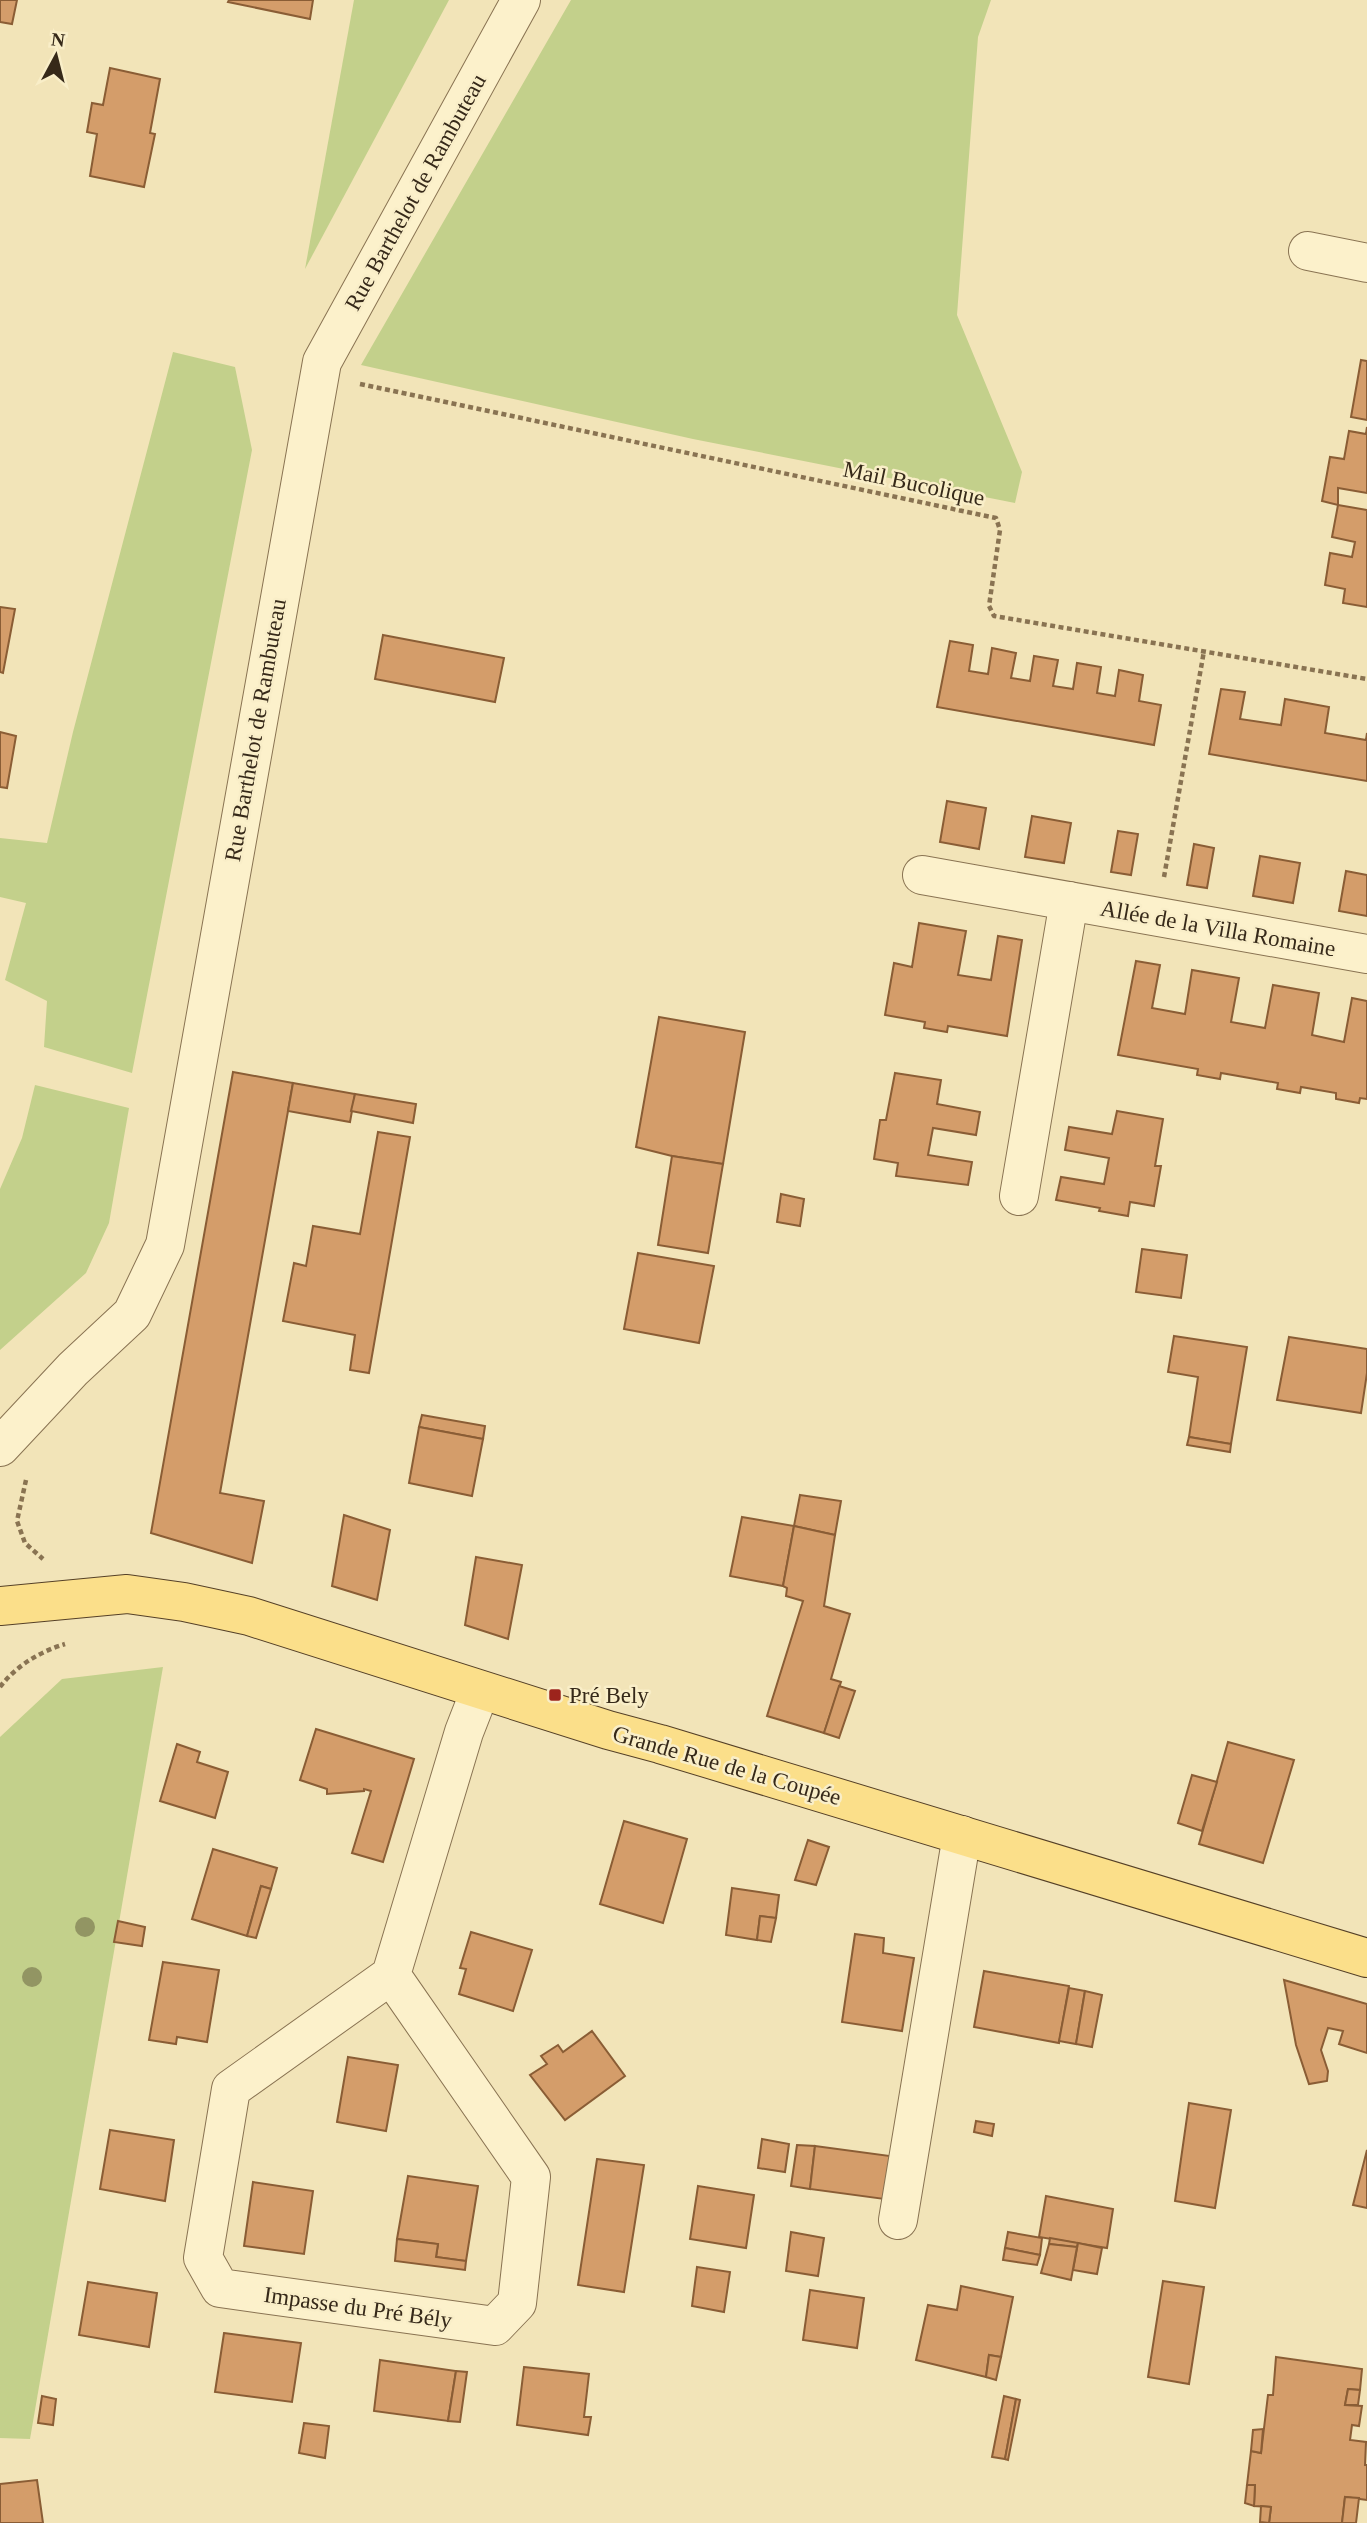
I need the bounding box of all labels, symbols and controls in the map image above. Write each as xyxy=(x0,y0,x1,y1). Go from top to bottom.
north arrow xyxy=(21,21,91,91)
text: N xyxy=(50,28,66,51)
street label: Rue Barthelot de Rambuteau xyxy=(340,69,491,315)
street label: Mail Bucolique xyxy=(841,456,987,511)
street label: Rue Barthelot de Rambuteau xyxy=(220,596,291,863)
street label: Allée de la Villa Romaine xyxy=(1098,895,1337,961)
place label: Pré Bely xyxy=(569,1683,649,1708)
marker: Pré Bely xyxy=(547,1687,563,1703)
street label: Grande Rue de la Coupée xyxy=(610,1721,844,1810)
street label: Impasse du Pré Bély xyxy=(262,2282,454,2333)

